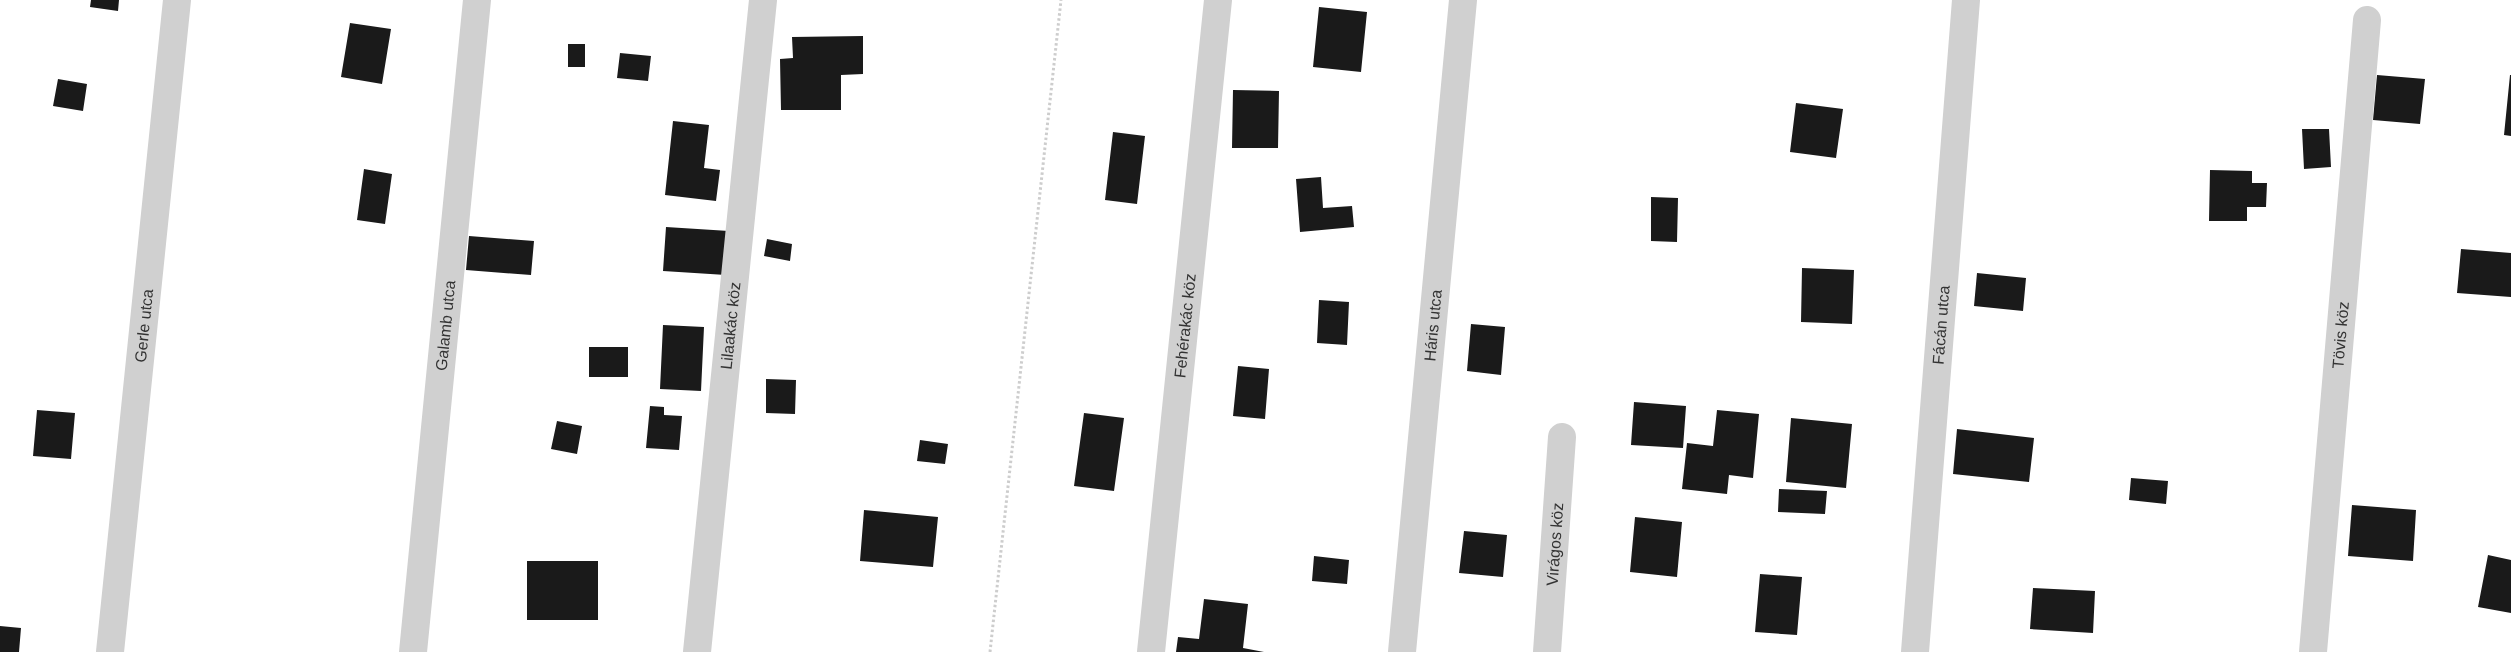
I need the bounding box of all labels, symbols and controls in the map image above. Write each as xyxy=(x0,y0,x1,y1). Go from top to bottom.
street label: Fehérakác köz xyxy=(1171,273,1199,379)
street label: Galamb utca xyxy=(433,280,458,372)
street label: Lilaakác köz xyxy=(718,281,743,370)
street label: Fácán utca xyxy=(1930,285,1953,365)
street label: Gerle utca xyxy=(132,288,156,363)
street label: Háris utca xyxy=(1421,289,1445,362)
street label: Tövis köz xyxy=(2329,301,2352,370)
street label: Virágos köz xyxy=(1544,502,1566,586)

